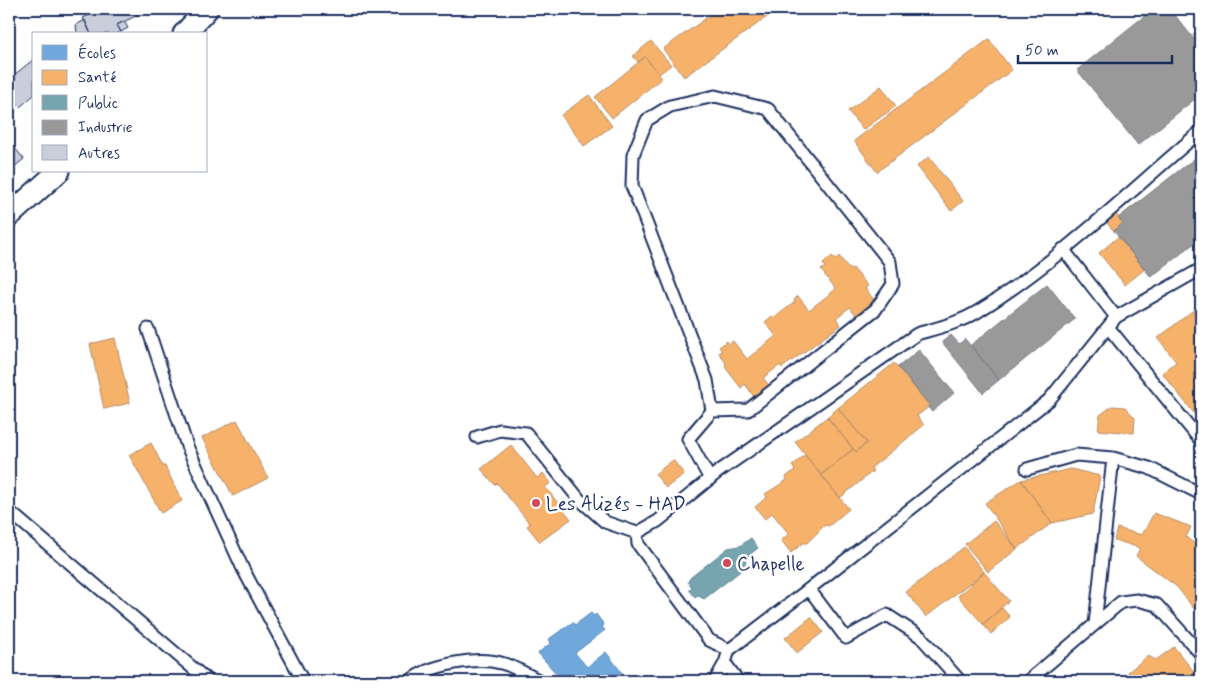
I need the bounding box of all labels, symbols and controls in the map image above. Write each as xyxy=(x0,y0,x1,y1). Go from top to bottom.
legend xyxy=(32,32,208,172)
scale bar xyxy=(1018,32,1171,64)
text: 50 m xyxy=(1025,41,1059,61)
text: Écoles xyxy=(78,43,116,64)
text: Santé xyxy=(78,68,116,88)
text: Public xyxy=(78,94,118,114)
text: Industrie xyxy=(78,118,133,138)
text: Autres xyxy=(78,144,120,164)
place label: Les Alizés - HAD xyxy=(546,492,686,517)
marker: Les Alizés - HAD xyxy=(530,497,542,509)
place label: Chapelle xyxy=(737,552,805,577)
marker: Chapelle xyxy=(721,557,733,569)

